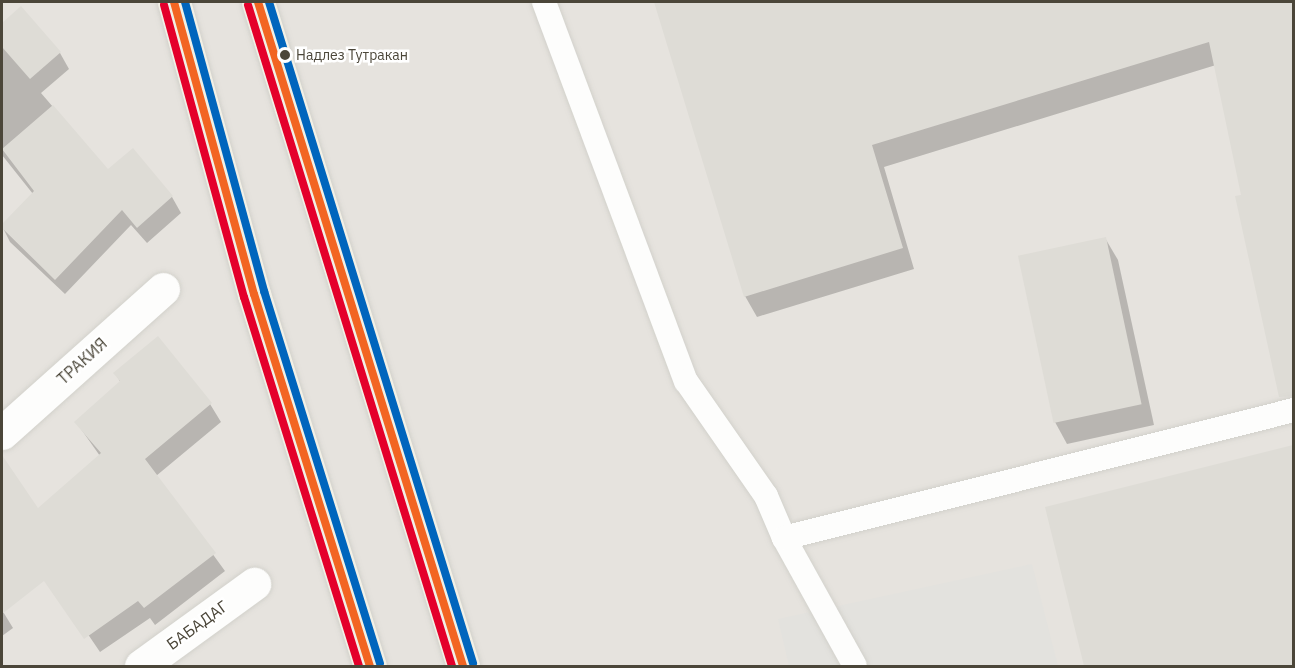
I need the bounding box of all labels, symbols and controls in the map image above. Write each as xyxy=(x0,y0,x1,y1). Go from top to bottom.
place label: Надлез Тутракан xyxy=(296,47,408,63)
marker: Надлез Тутракан xyxy=(279,49,291,61)
street label: ТРАКИЯ xyxy=(53,334,111,388)
street label: БАБАДАГ xyxy=(163,596,231,654)

